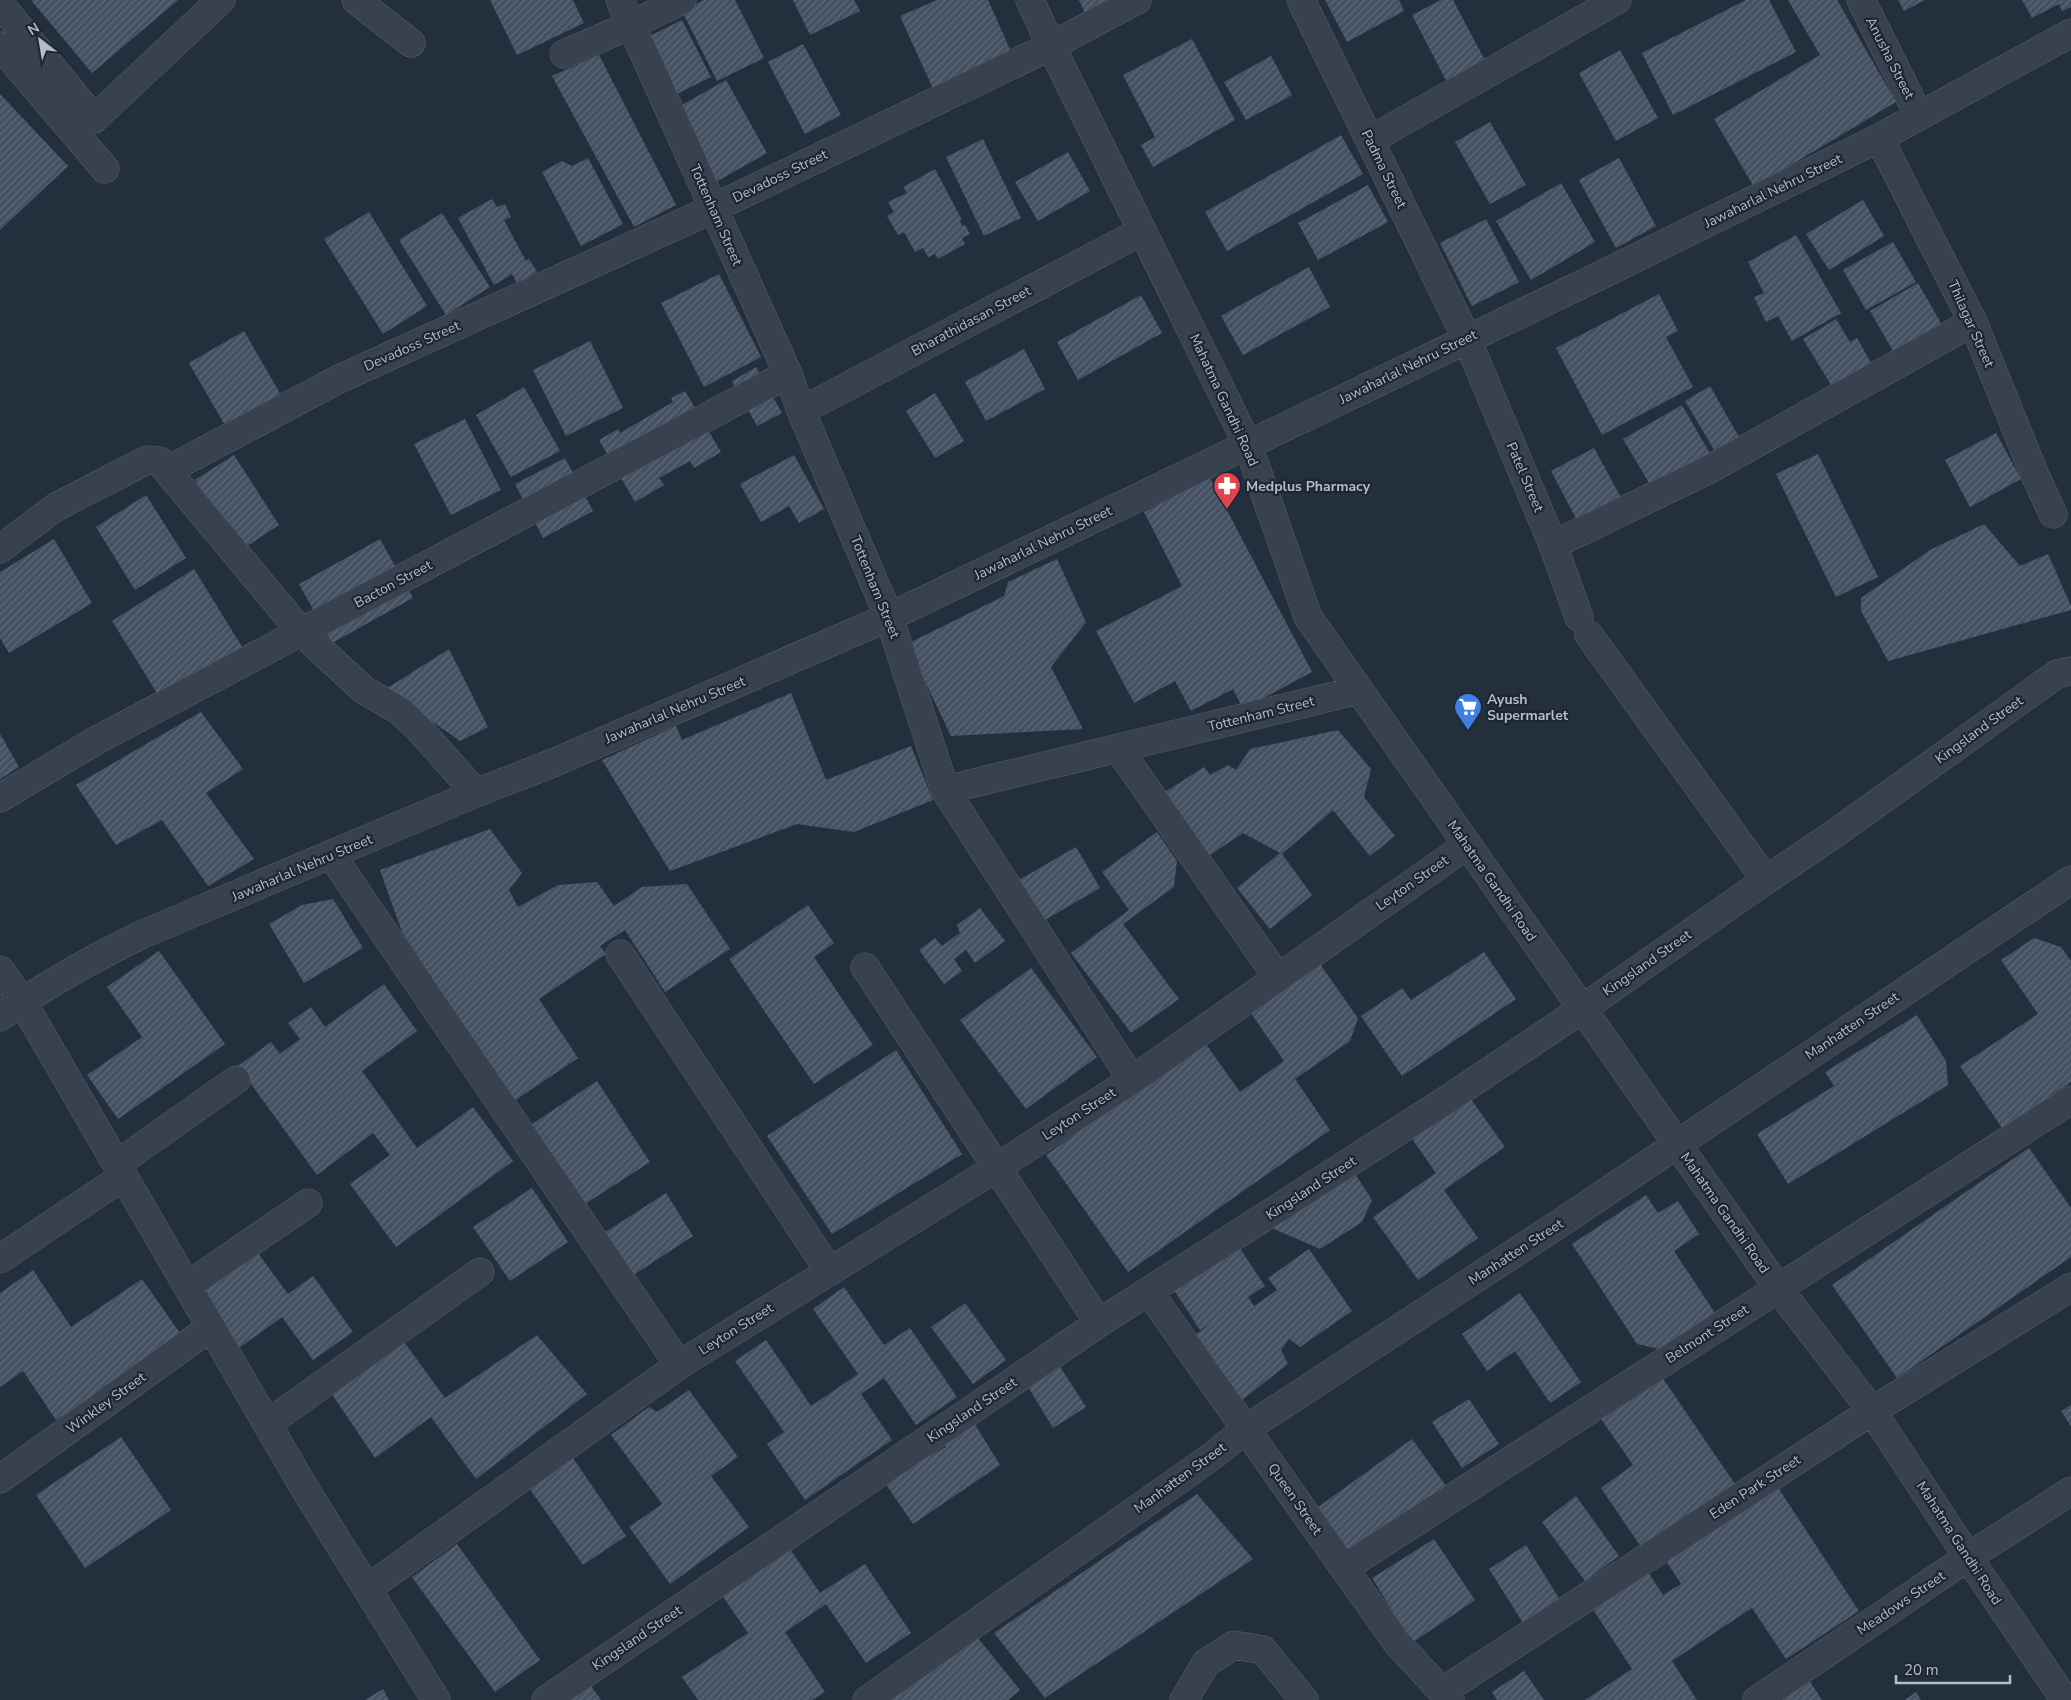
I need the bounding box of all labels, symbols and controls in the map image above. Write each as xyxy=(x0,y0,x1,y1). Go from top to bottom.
street label: Anusha Street xyxy=(1861,14,1919,102)
north arrow xyxy=(15,15,65,65)
text: N xyxy=(24,18,43,40)
street label: Padma Street xyxy=(1357,126,1411,212)
street label: Devadoss Street xyxy=(729,145,831,207)
street label: Jawaharlal Nehru Street xyxy=(1700,149,1845,233)
street label: Tottenham Street xyxy=(685,161,747,269)
street label: Thilagar Street xyxy=(1943,277,1999,371)
street label: Bharathidasan Street xyxy=(908,281,1034,361)
street label: Devadoss Street xyxy=(361,316,463,376)
street label: Jawaharlal Nehru Street xyxy=(1335,325,1480,409)
street label: Mahatma Gandhi Road xyxy=(1185,331,1263,469)
street label: Patel Street xyxy=(1502,439,1548,515)
pharmacy icon: Medplus Pharmacy xyxy=(1212,471,1242,510)
place label: Medplus Pharmacy xyxy=(1246,477,1371,496)
street label: Jawaharlal Nehru Street xyxy=(970,501,1115,585)
street label: Tottenham Street xyxy=(846,533,904,641)
street label: Bacton Street xyxy=(351,555,435,613)
street label: Jawaharlal Nehru Street xyxy=(601,672,748,749)
place label: Ayush Supermarlet xyxy=(1487,690,1569,725)
street label: Tottenham Street xyxy=(1206,692,1316,736)
supermarket icon: Ayush Supermarlet xyxy=(1453,692,1483,731)
street label: Kingsland Street xyxy=(1931,692,2027,768)
street label: Mahatma Gandhi Road xyxy=(1443,817,1541,945)
street label: Jawaharlal Nehru Street xyxy=(228,830,375,907)
street label: Leyton Street xyxy=(1372,851,1452,915)
street label: Kingsland Street xyxy=(1599,925,1695,1001)
street label: Manhatten Street xyxy=(1801,987,1903,1064)
street label: Leyton Street xyxy=(1038,1083,1120,1145)
street label: Mahatma Gandhi Road xyxy=(1676,1149,1774,1277)
street label: Kingsland Street xyxy=(1262,1152,1360,1224)
street label: Manhatten Street xyxy=(1465,1214,1567,1290)
street label: Leyton Street xyxy=(695,1298,777,1359)
street label: Belmont Street xyxy=(1662,1300,1752,1368)
street label: Winkley Street xyxy=(62,1368,150,1438)
street label: Kingsland Street xyxy=(923,1373,1021,1447)
street label: Manhatten Street xyxy=(1130,1438,1230,1518)
street label: Eden Park Street xyxy=(1706,1450,1804,1524)
street label: Queen Street xyxy=(1263,1459,1327,1539)
street label: Mahatma Gandhi Road xyxy=(1912,1478,2006,1608)
street label: Meadows Street xyxy=(1853,1566,1949,1640)
street label: Kingsland Street xyxy=(588,1601,686,1675)
scale bar xyxy=(1896,1652,2010,1684)
text: 20 m xyxy=(1904,1660,1939,1680)

